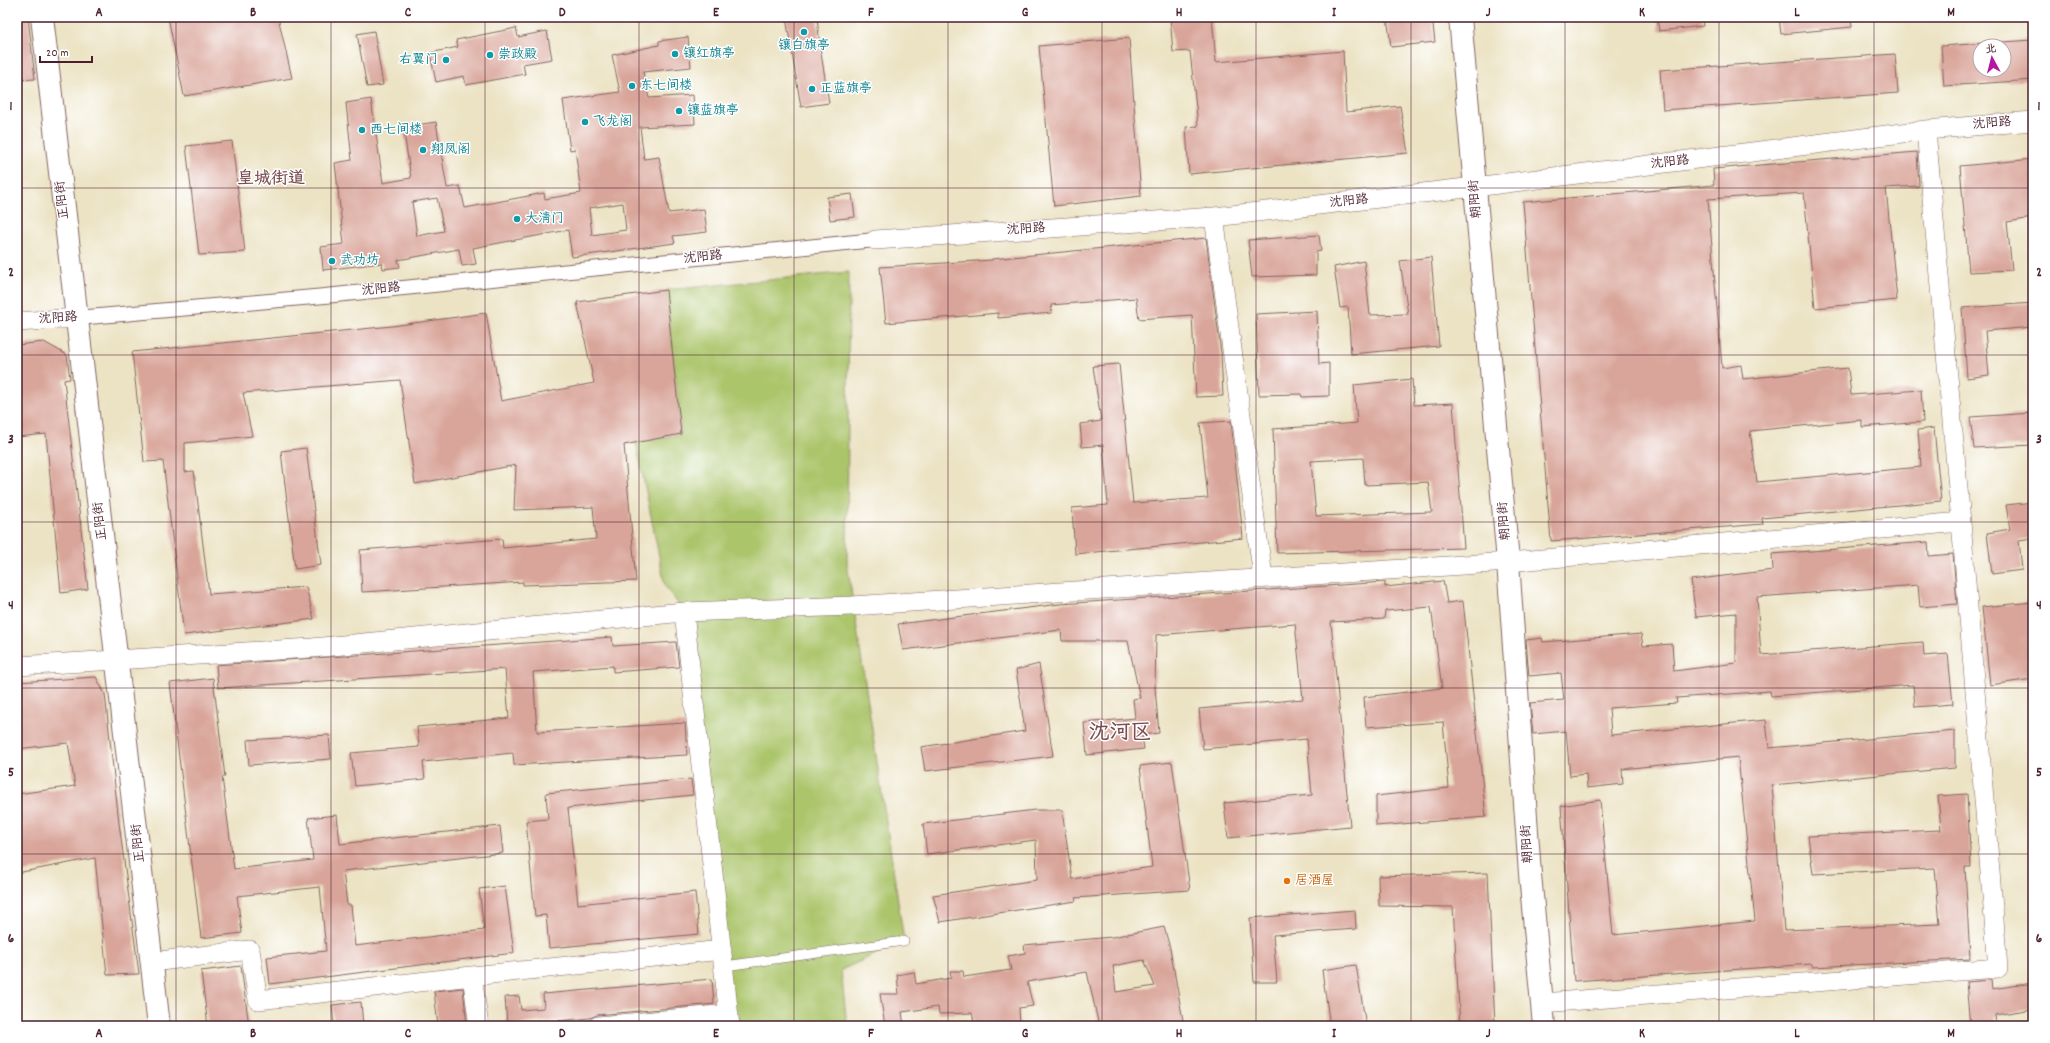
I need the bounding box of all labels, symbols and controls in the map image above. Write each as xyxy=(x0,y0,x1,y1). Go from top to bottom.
text: A xyxy=(95,4,103,23)
text: B xyxy=(250,4,256,23)
text: C xyxy=(405,4,412,23)
text: D xyxy=(559,4,566,23)
text: E xyxy=(713,4,720,23)
text: F xyxy=(868,4,874,23)
text: G xyxy=(1022,4,1029,23)
text: H xyxy=(1176,4,1183,23)
text: I xyxy=(1332,4,1337,23)
text: J xyxy=(1486,4,1491,23)
text: K xyxy=(1639,4,1645,23)
text: L xyxy=(1794,4,1800,23)
text: M xyxy=(1947,4,1955,23)
marker: 镶白旗亭 xyxy=(799,27,809,37)
place label: 镶白旗亭 xyxy=(778,37,830,56)
scale bar xyxy=(40,38,92,64)
north arrow xyxy=(1972,38,2012,78)
text: 北 xyxy=(1985,41,1997,59)
text: 20 m xyxy=(46,45,69,62)
place label: 镶红旗亭 xyxy=(683,45,735,64)
place label: 崇政殿 xyxy=(498,46,537,65)
marker: 镶红旗亭 xyxy=(670,49,680,59)
marker: 崇政殿 xyxy=(485,50,495,60)
place label: 右翼门 xyxy=(399,51,438,70)
marker: 右翼门 xyxy=(441,55,451,65)
place label: 东七间楼 xyxy=(640,77,692,96)
place label: 正蓝旗亭 xyxy=(820,80,872,99)
marker: 东七间楼 xyxy=(627,81,637,91)
marker: 正蓝旗亭 xyxy=(807,84,817,94)
text: 1 xyxy=(10,98,13,117)
text: 1 xyxy=(2038,98,2041,117)
place label: 镶蓝旗亭 xyxy=(687,102,739,121)
marker: 镶蓝旗亭 xyxy=(674,106,684,116)
place label: 飞龙阁 xyxy=(593,113,632,132)
street label: 沈阳路 xyxy=(1972,113,2012,135)
marker: 飞龙阁 xyxy=(580,117,590,127)
place label: 西七间楼 xyxy=(370,121,422,140)
marker: 西七间楼 xyxy=(357,125,367,135)
place label: 翔凤阁 xyxy=(431,141,470,160)
marker: 翔凤阁 xyxy=(418,145,428,155)
street label: 沈阳路 xyxy=(1649,151,1691,175)
district label: 皇城街道 xyxy=(237,168,305,192)
street label: 正阳街 xyxy=(51,179,75,221)
street label: 朝阳街 xyxy=(1465,179,1487,219)
street label: 沈阳路 xyxy=(1329,191,1369,213)
place label: 大清门 xyxy=(525,210,564,229)
marker: 大清门 xyxy=(512,214,522,224)
street label: 沈阳路 xyxy=(1006,219,1046,241)
street label: 沈阳路 xyxy=(683,247,723,269)
place label: 武功坊 xyxy=(340,252,379,271)
marker: 武功坊 xyxy=(327,256,337,266)
text: 2 xyxy=(8,264,14,283)
text: 2 xyxy=(2036,264,2042,283)
street label: 沈阳路 xyxy=(361,279,401,301)
street label: 沈阳路 xyxy=(38,308,78,330)
text: 3 xyxy=(8,431,14,450)
text: 3 xyxy=(2036,431,2042,450)
street label: 正阳街 xyxy=(89,500,113,542)
street label: 朝阳街 xyxy=(1494,501,1516,541)
text: 4 xyxy=(8,597,14,616)
text: 4 xyxy=(2036,597,2042,616)
district label: 沈河区 xyxy=(1089,719,1152,749)
text: 5 xyxy=(8,764,14,783)
text: 5 xyxy=(2036,764,2042,783)
street label: 正阳街 xyxy=(128,823,150,863)
street label: 朝阳街 xyxy=(1517,824,1539,864)
place label: 居酒屋 xyxy=(1295,872,1334,891)
marker: 居酒屋 xyxy=(1282,876,1292,886)
text: 6 xyxy=(8,930,15,949)
text: 6 xyxy=(2036,930,2043,949)
text: A xyxy=(95,1025,103,1043)
text: B xyxy=(250,1025,256,1043)
text: C xyxy=(405,1025,412,1043)
text: D xyxy=(559,1025,566,1043)
text: E xyxy=(713,1025,720,1043)
text: F xyxy=(868,1025,874,1043)
text: G xyxy=(1022,1025,1029,1043)
text: H xyxy=(1176,1025,1183,1043)
text: I xyxy=(1332,1025,1337,1043)
text: J xyxy=(1486,1025,1491,1043)
text: K xyxy=(1639,1025,1645,1043)
text: L xyxy=(1794,1025,1800,1043)
text: M xyxy=(1947,1025,1955,1043)

